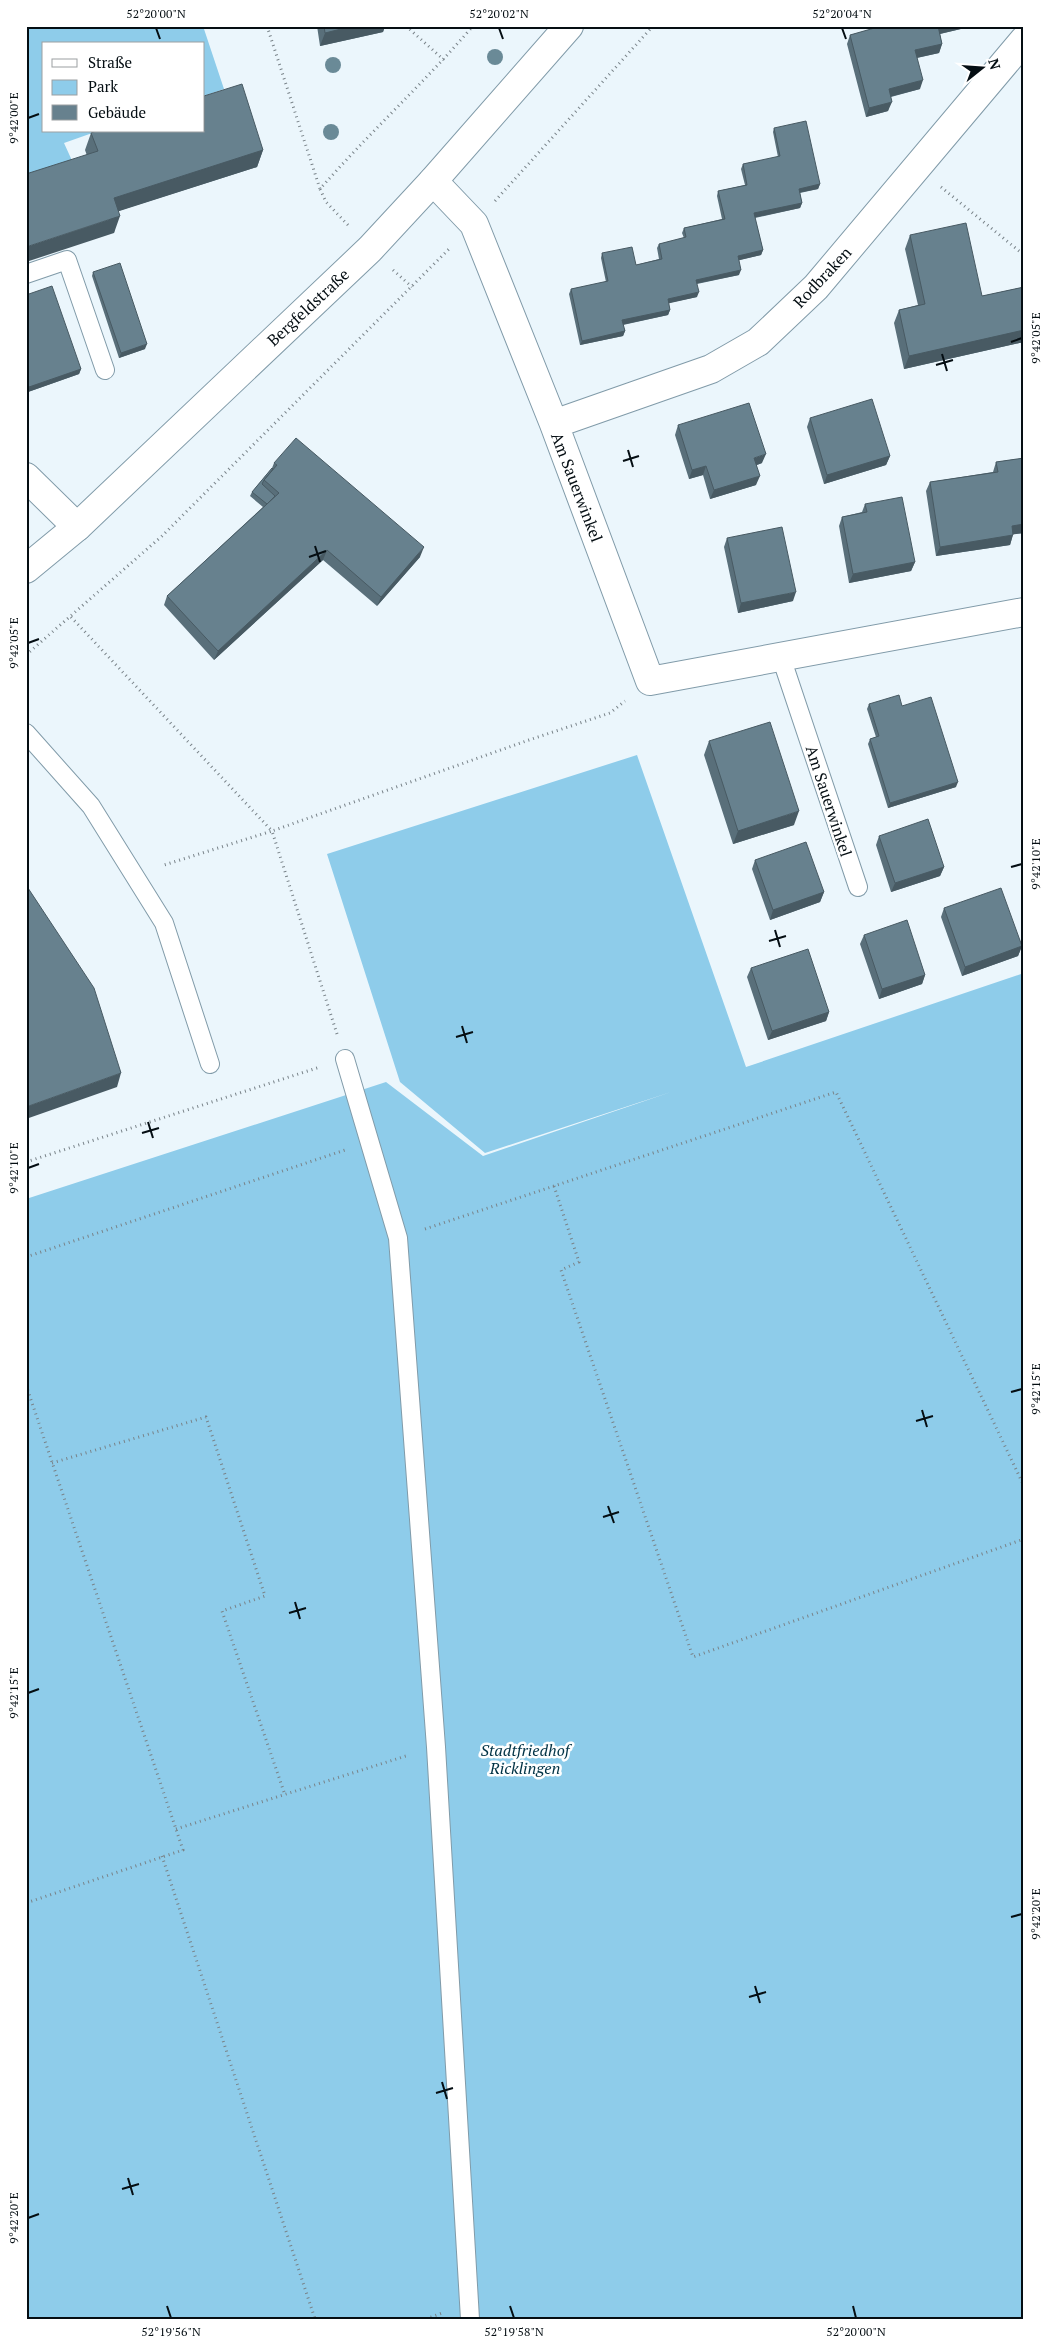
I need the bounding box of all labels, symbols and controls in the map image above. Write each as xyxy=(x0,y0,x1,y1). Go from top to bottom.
text: 52°20'00"N xyxy=(126,6,186,21)
text: 52°20'02"N xyxy=(469,6,529,21)
text: 52°20'04"N xyxy=(812,6,872,21)
legend xyxy=(42,42,205,132)
north arrow xyxy=(958,42,1008,92)
text: Straße xyxy=(88,52,132,72)
text: N xyxy=(984,56,1006,72)
text: Park xyxy=(88,76,118,96)
text: 9°42'00"E xyxy=(6,92,21,144)
text: Gebäude xyxy=(88,102,146,122)
street label: Rodbraken xyxy=(788,241,856,312)
street label: Bergfeldstraße xyxy=(262,263,354,351)
text: 9°42'05"E xyxy=(1028,312,1043,364)
street label: Am Sauerwinkel xyxy=(546,429,608,545)
text: 9°42'05"E xyxy=(6,617,21,669)
street label: Am Sauerwinkel xyxy=(801,743,857,860)
text: 9°42'10"E xyxy=(1028,838,1043,890)
text: 9°42'10"E xyxy=(6,1142,21,1194)
text: 9°42'15"E xyxy=(1028,1363,1043,1415)
text: 9°42'15"E xyxy=(6,1667,21,1719)
park label: Stadtfriedhof Ricklingen xyxy=(480,1739,573,1779)
text: 9°42'20"E xyxy=(1028,1888,1043,1940)
text: 9°42'20"E xyxy=(6,2192,21,2244)
text: 52°19'56"N xyxy=(141,2324,201,2339)
text: 52°19'58"N xyxy=(484,2324,544,2339)
text: 52°20'00"N xyxy=(826,2324,886,2339)

